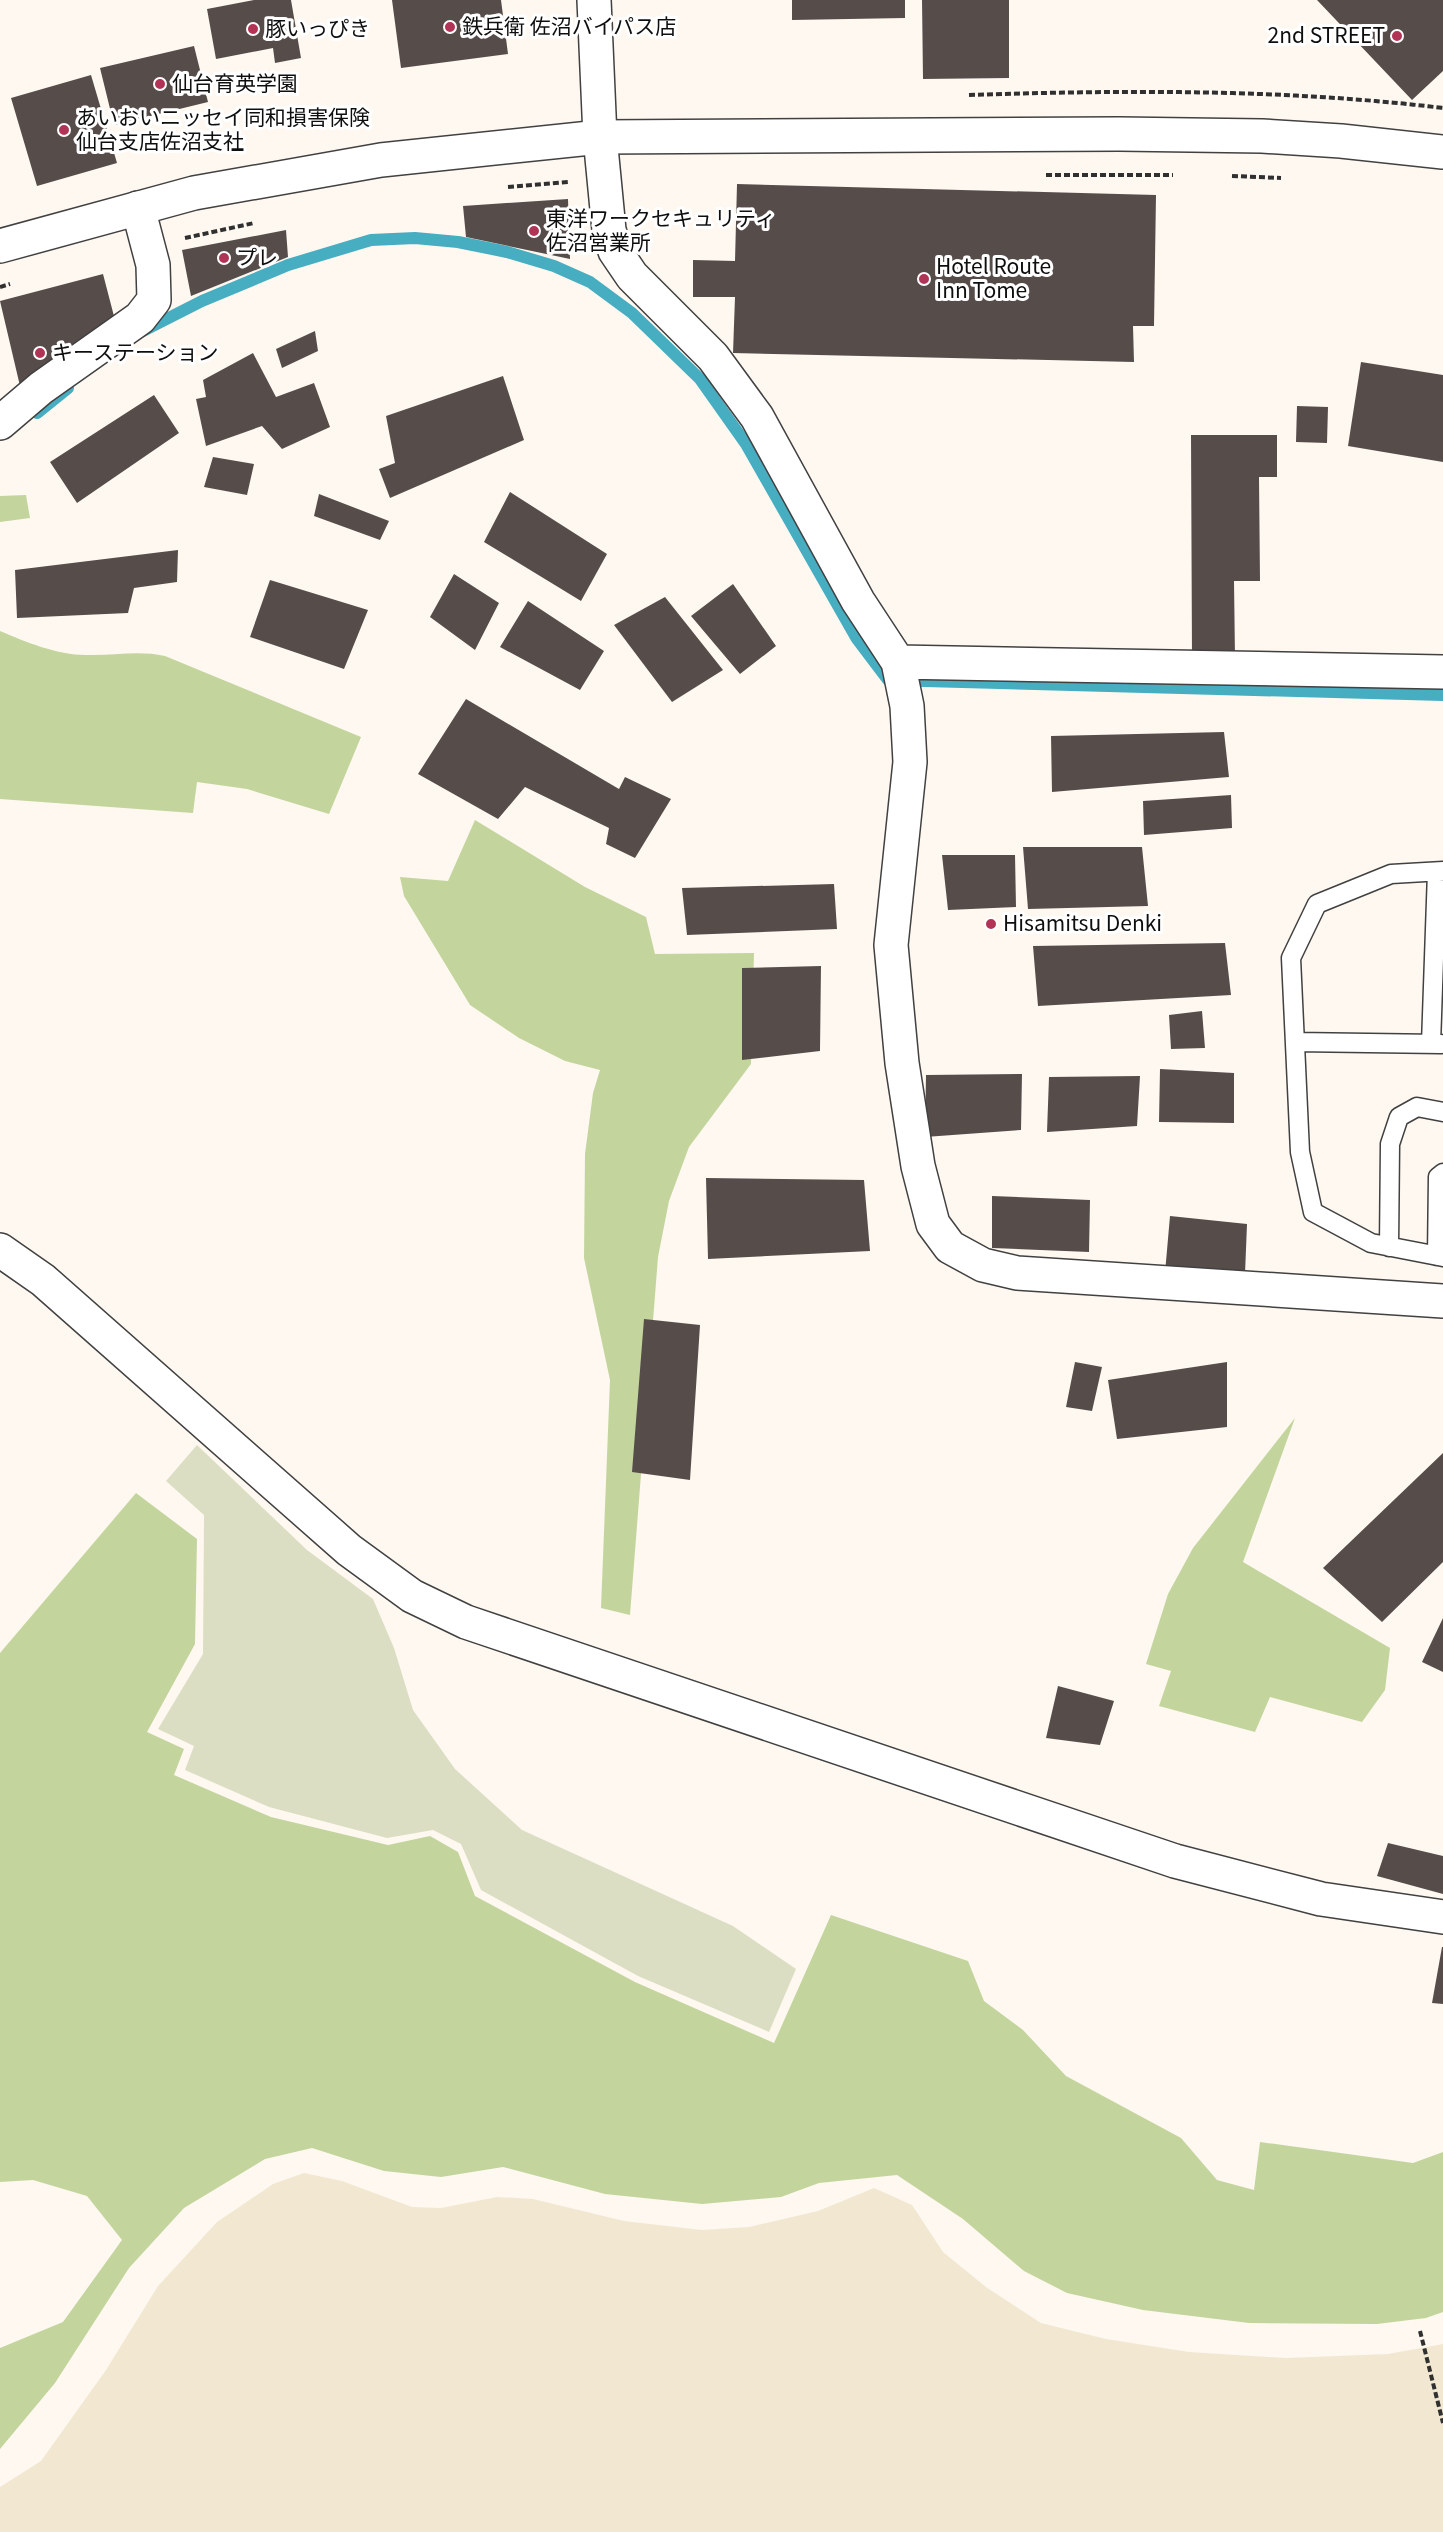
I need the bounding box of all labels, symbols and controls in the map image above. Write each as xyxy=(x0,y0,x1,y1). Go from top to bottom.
place label: 鉄兵衛 佐沼バイパス店 xyxy=(462,10,676,40)
place label: 豚いっぴき xyxy=(265,12,370,42)
place label: 2nd STREET xyxy=(1268,19,1385,49)
marker: 鉄兵衛 佐沼バイパス店 xyxy=(443,20,457,34)
marker: 豚いっぴき xyxy=(246,22,260,36)
marker: 2nd STREET xyxy=(1390,29,1404,43)
place label: 仙台育英学園 xyxy=(172,67,298,97)
marker: 仙台育英学園 xyxy=(153,77,167,91)
place label: あいおいニッセイ同和損害保険 仙台支店佐沼支社 xyxy=(76,101,370,155)
marker: あいおいニッセイ同和損害保険 仙台支店佐沼支社 xyxy=(57,123,71,137)
place label: 東洋ワークセキュリティ 佐沼営業所 xyxy=(546,202,776,256)
marker: 東洋ワークセキュリティ 佐沼営業所 xyxy=(527,224,541,238)
place label: プレ xyxy=(236,241,278,271)
place label: Hotel Route Inn Tome xyxy=(936,250,1051,304)
marker: プレ xyxy=(217,251,231,265)
marker: Hotel Route Inn Tome xyxy=(917,272,931,286)
place label: キーステーション xyxy=(52,336,219,366)
marker: キーステーション xyxy=(33,346,47,360)
place label: Hisamitsu Denki xyxy=(1003,907,1162,937)
marker: Hisamitsu Denki xyxy=(984,917,998,931)

